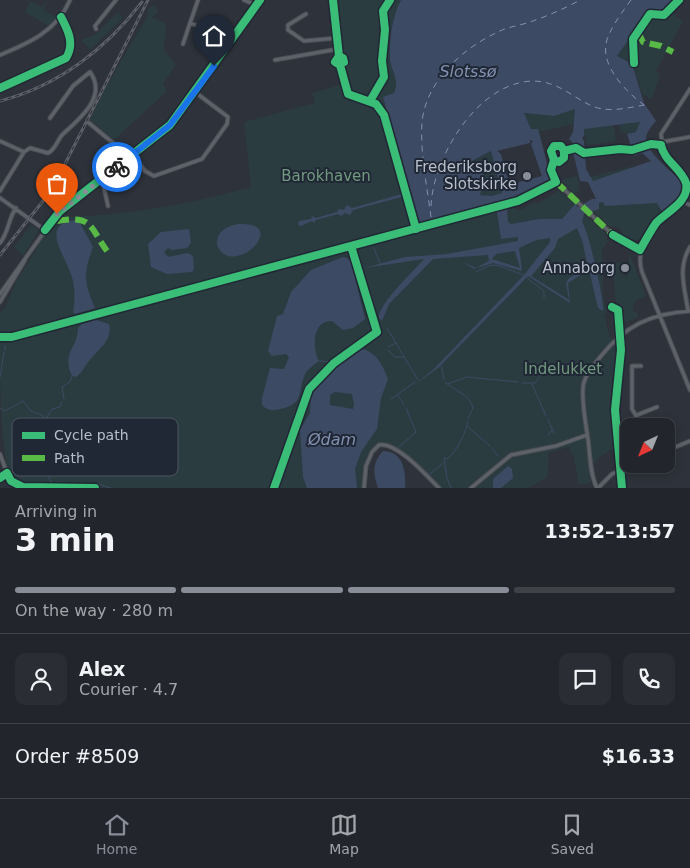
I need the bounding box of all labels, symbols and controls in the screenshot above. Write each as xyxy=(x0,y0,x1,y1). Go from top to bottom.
pin xyxy=(193,15,235,66)
icon: home xyxy=(200,22,228,50)
water label: Slotssø xyxy=(439,62,497,81)
courier xyxy=(92,142,142,192)
icon: bike xyxy=(103,153,131,181)
place label: Frederiksborg Slotskirke xyxy=(415,158,517,193)
pin xyxy=(36,163,78,214)
park label: Barokhaven xyxy=(281,167,371,185)
icon: bag xyxy=(43,170,71,198)
marker: Frederiksborg Slotskirke xyxy=(521,170,533,182)
place label: Annaborg xyxy=(542,259,615,277)
marker: Annaborg xyxy=(619,262,631,274)
park label: Indelukket xyxy=(524,360,602,378)
legend xyxy=(12,418,178,476)
north arrow xyxy=(620,418,675,472)
map controls xyxy=(620,418,675,473)
text: Cycle path xyxy=(54,427,129,443)
water label: Ødam xyxy=(307,430,356,449)
text: Path xyxy=(54,450,85,466)
text: Arriving in xyxy=(15,502,97,521)
text: 13:52–13:57 xyxy=(545,520,675,542)
text: 3 min xyxy=(15,521,116,559)
text: On the way · 280 m xyxy=(15,601,173,620)
button: person xyxy=(15,653,67,705)
button: chat xyxy=(559,653,611,705)
button: phone xyxy=(623,653,675,705)
text: Alex xyxy=(79,658,125,680)
text: Courier · 4.7 xyxy=(79,680,178,699)
text: Order #8509 xyxy=(15,745,139,767)
text: $16.33 xyxy=(602,745,675,767)
tab: Home xyxy=(96,811,137,857)
tab: Map xyxy=(329,811,359,857)
tab: Saved xyxy=(551,811,594,857)

